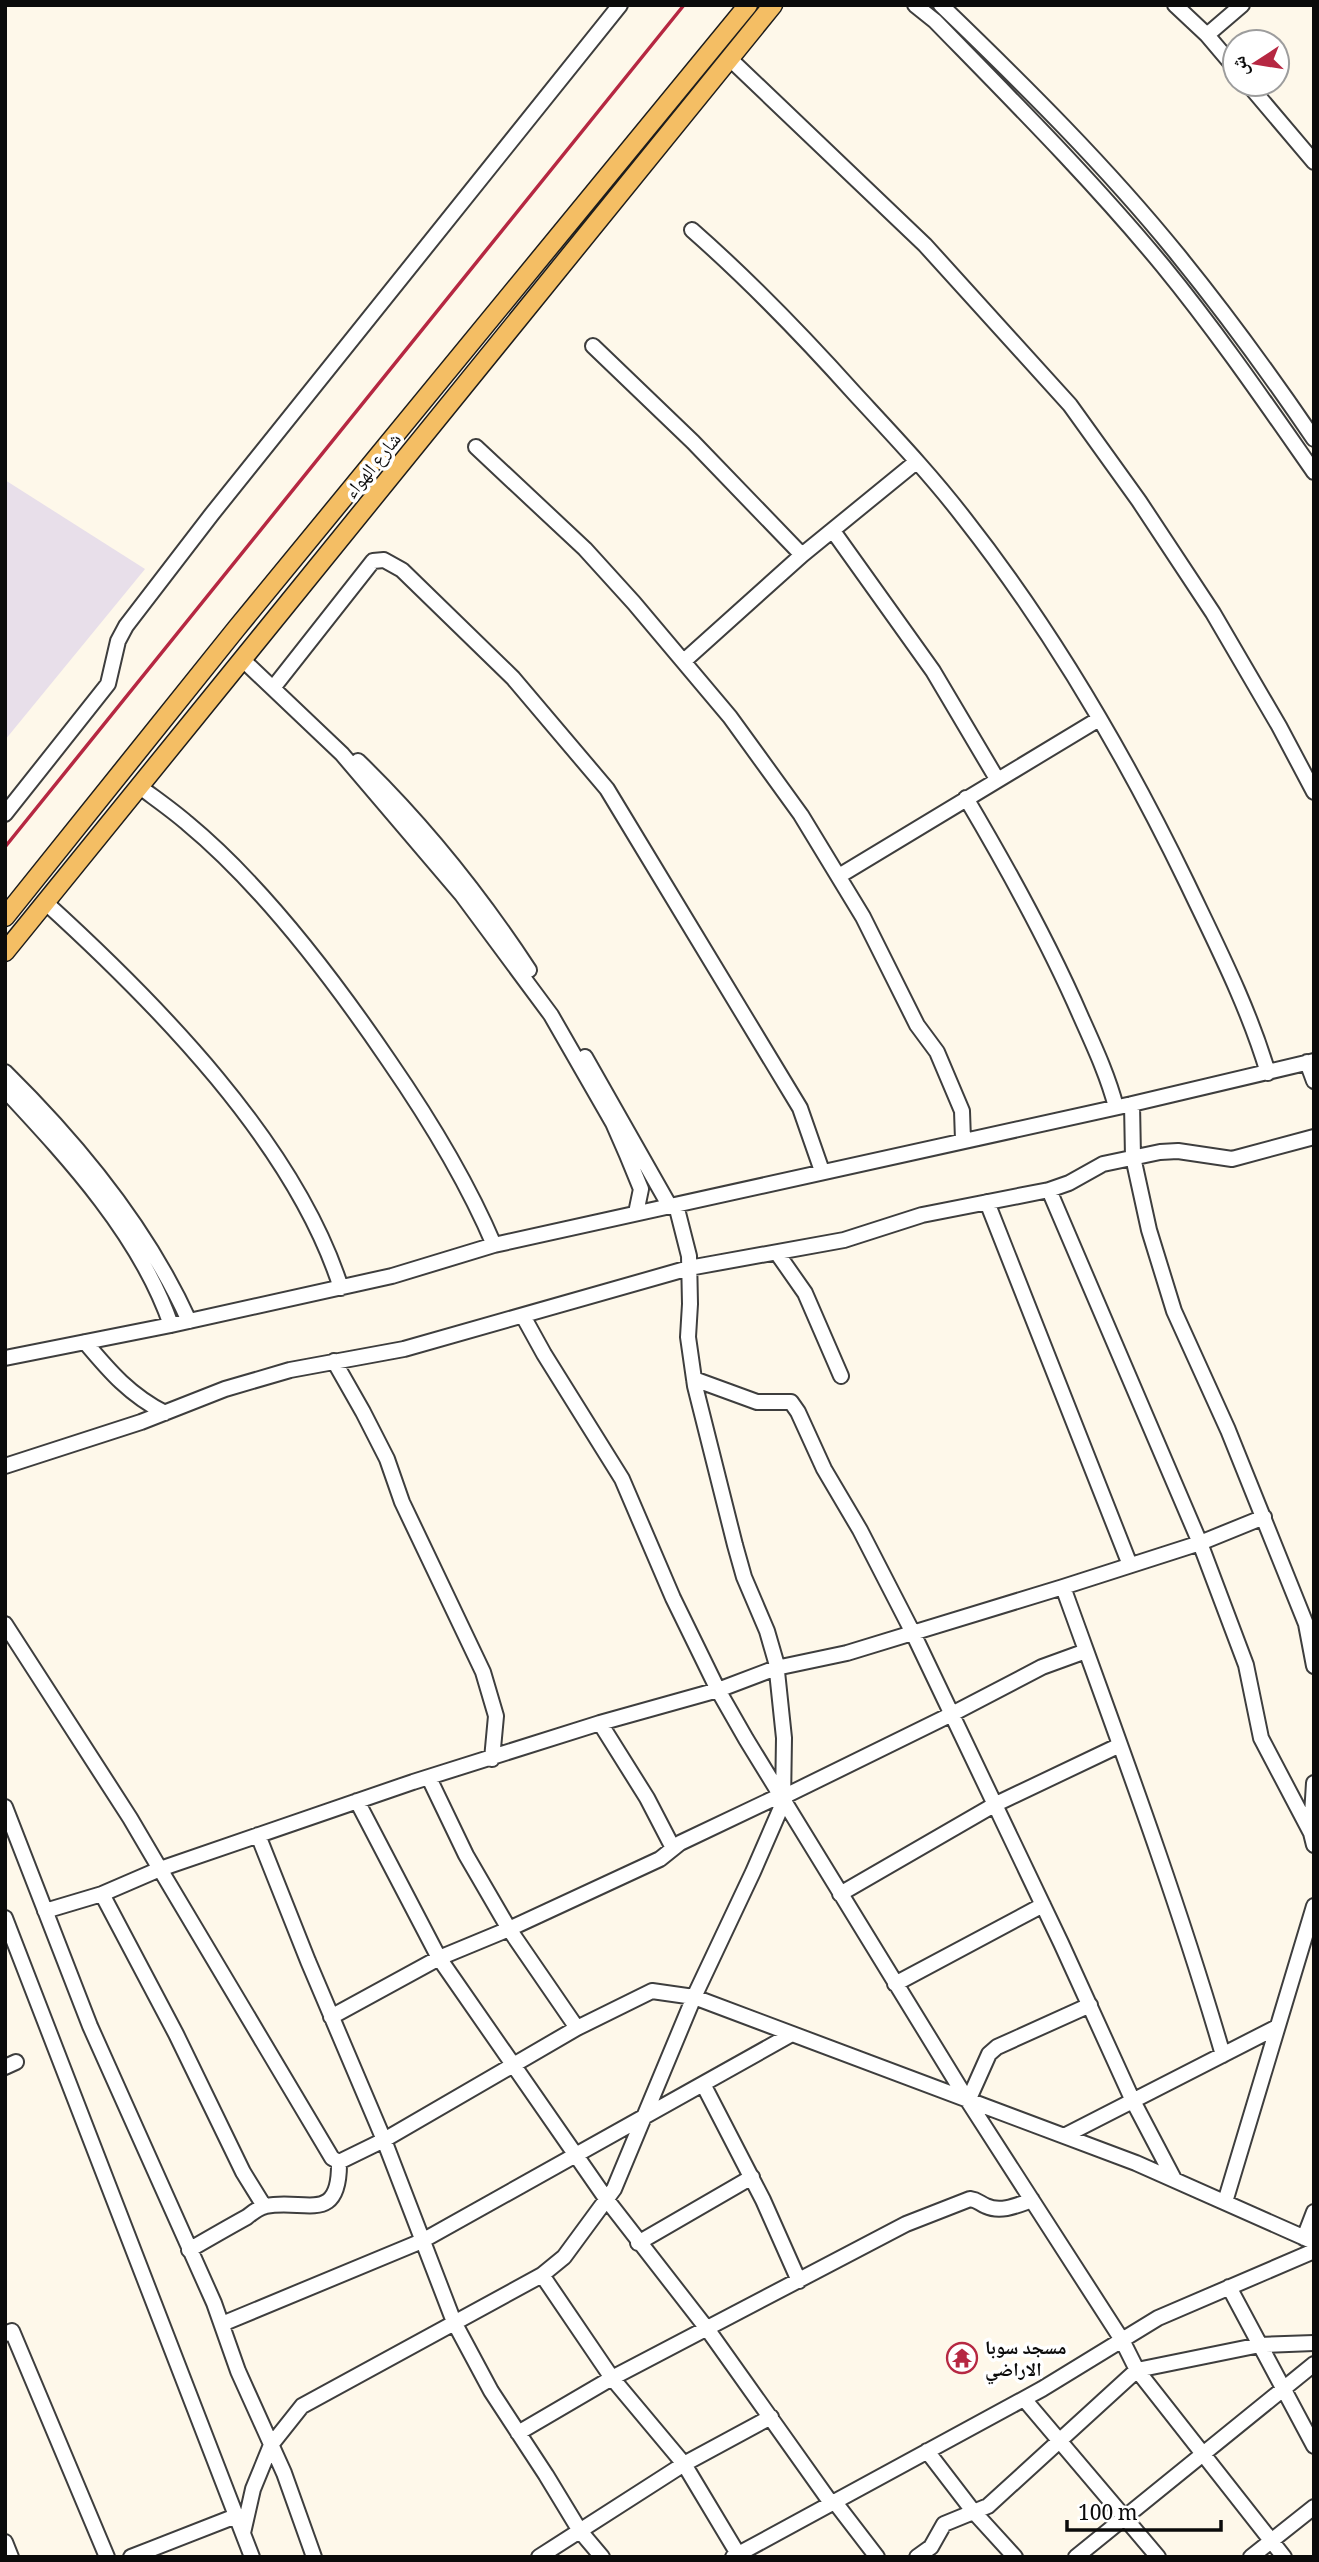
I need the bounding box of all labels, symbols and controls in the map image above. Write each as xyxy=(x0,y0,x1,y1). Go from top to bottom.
north arrow xyxy=(1221,28,1291,98)
text: ش xyxy=(1225,53,1260,79)
street label: شارع الهواء xyxy=(337,427,411,507)
place label: مسجد سوبا الاراضي xyxy=(985,2334,1066,2388)
temple icon: مسجد سوبا الاراضي xyxy=(945,2341,979,2375)
scale bar xyxy=(1067,2488,1221,2532)
text: 100 m xyxy=(1078,2498,1138,2533)

